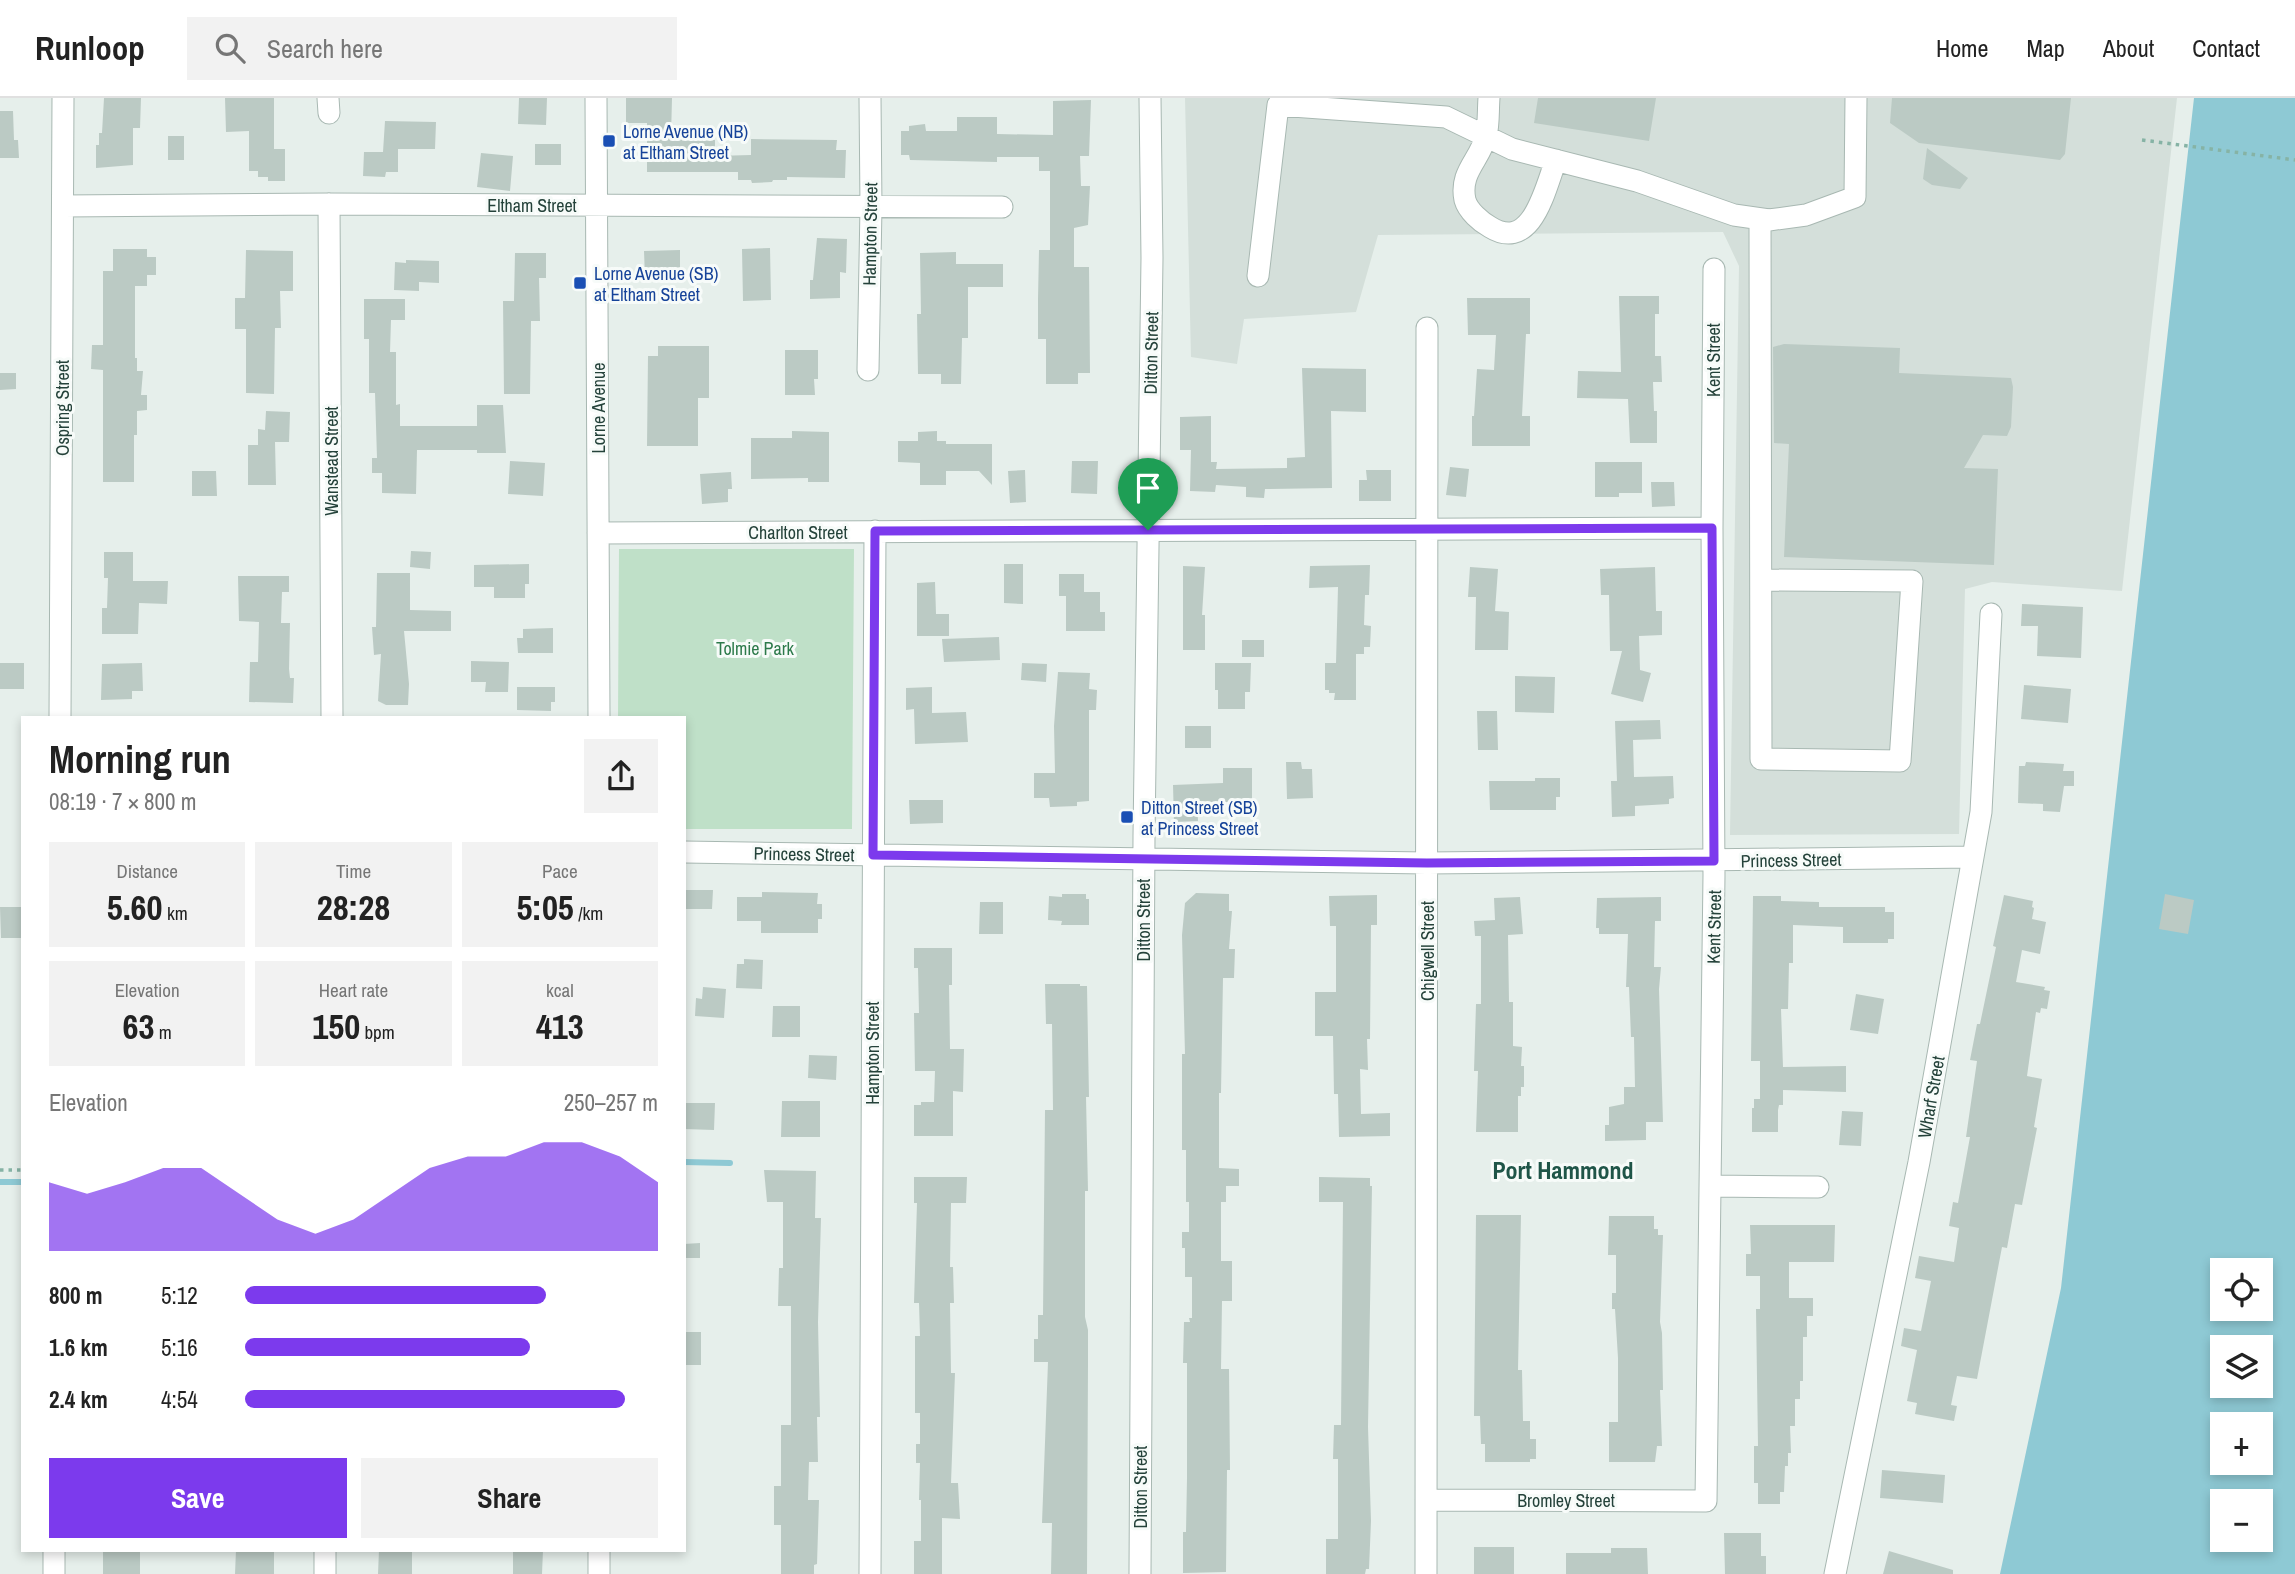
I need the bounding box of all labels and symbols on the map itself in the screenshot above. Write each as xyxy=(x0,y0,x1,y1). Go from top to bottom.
place label: Lorne Avenue (NB) at Eltham Street xyxy=(623,119,748,165)
marker: Lorne Avenue (NB) at Eltham Street xyxy=(601,133,617,149)
street label: Hampton Street xyxy=(857,182,883,286)
street label: Eltham Street xyxy=(487,193,577,218)
place label: Lorne Avenue (SB) at Eltham Street xyxy=(594,261,719,307)
marker: Lorne Avenue (SB) at Eltham Street xyxy=(572,275,588,291)
street label: Ditton Street xyxy=(1138,311,1164,395)
street label: Kent Street xyxy=(1701,323,1726,397)
street label: Ospring Street xyxy=(50,360,75,456)
street label: Lorne Avenue xyxy=(586,363,611,453)
street label: Wanstead Street xyxy=(319,406,344,516)
pin xyxy=(1118,458,1178,530)
street label: Charlton Street xyxy=(748,520,848,545)
park label: Tolmie Park xyxy=(716,636,795,661)
place label: Ditton Street (SB) at Princess Street xyxy=(1141,795,1258,841)
marker: Ditton Street (SB) at Princess Street xyxy=(1119,809,1135,825)
street label: Princess Street xyxy=(753,841,855,867)
street label: Princess Street xyxy=(1740,847,1842,873)
street label: Ditton Street xyxy=(1131,879,1156,961)
street label: Kent Street xyxy=(1701,890,1727,964)
street label: Chigwell Street xyxy=(1415,901,1440,1001)
street label: Hampton Street xyxy=(860,1001,885,1105)
street label: Wharf Street xyxy=(1911,1054,1951,1140)
district label: Port Hammond xyxy=(1492,1154,1634,1186)
street label: Ditton Street xyxy=(1128,1446,1153,1528)
street label: Bromley Street xyxy=(1517,1488,1615,1513)

